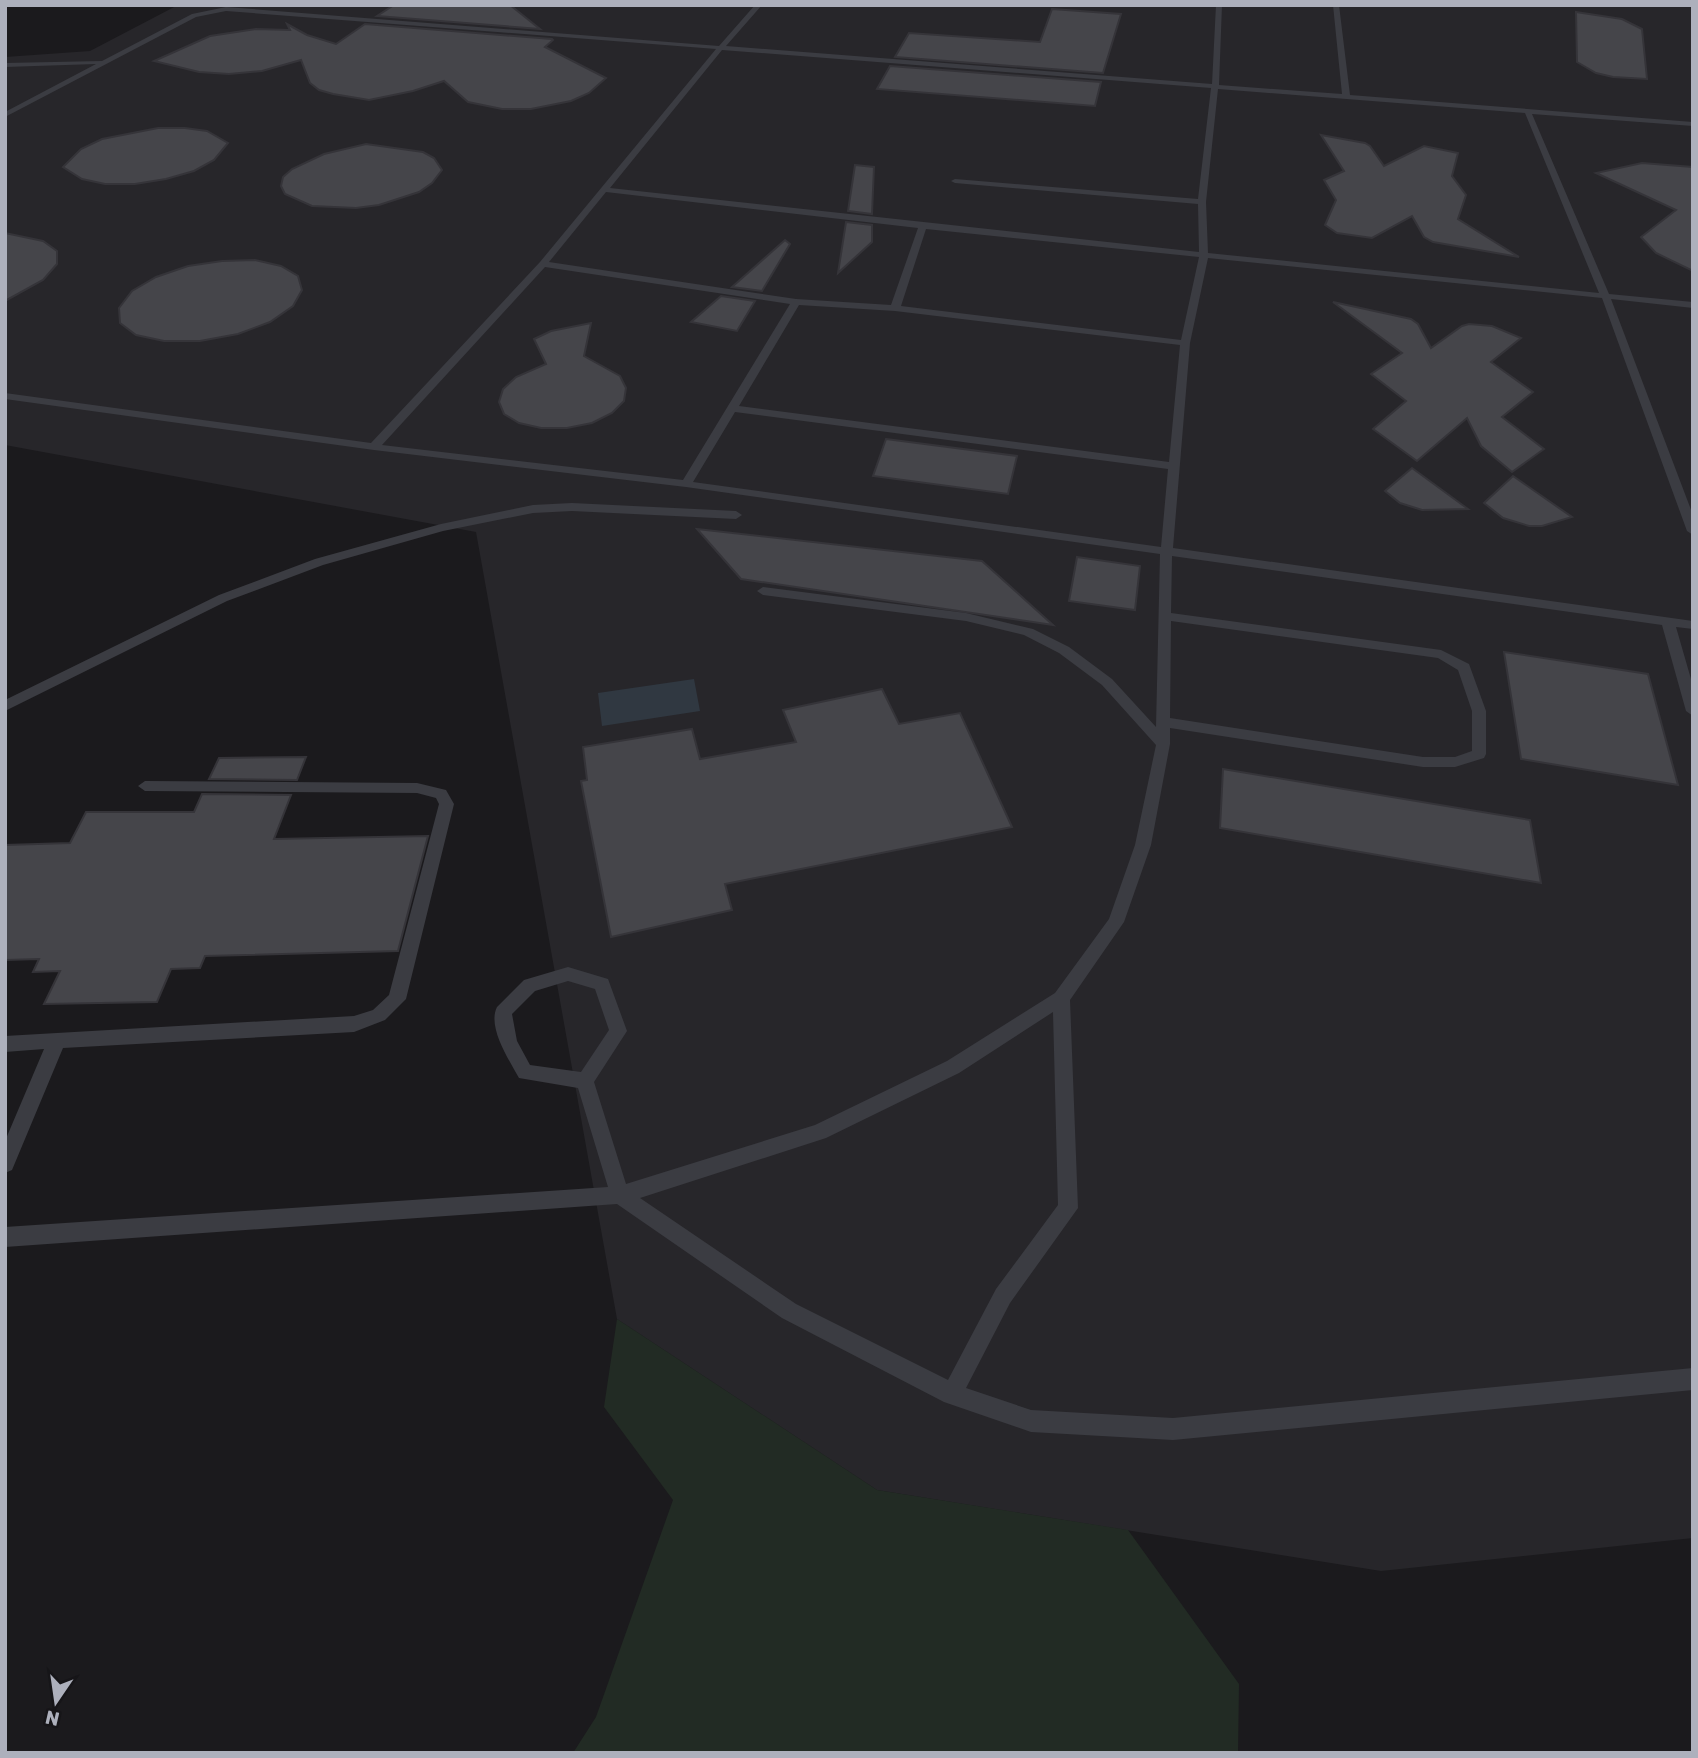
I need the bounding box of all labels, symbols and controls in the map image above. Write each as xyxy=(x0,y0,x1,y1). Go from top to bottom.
north arrow xyxy=(21,1667,91,1737)
text: N xyxy=(43,1705,62,1731)

